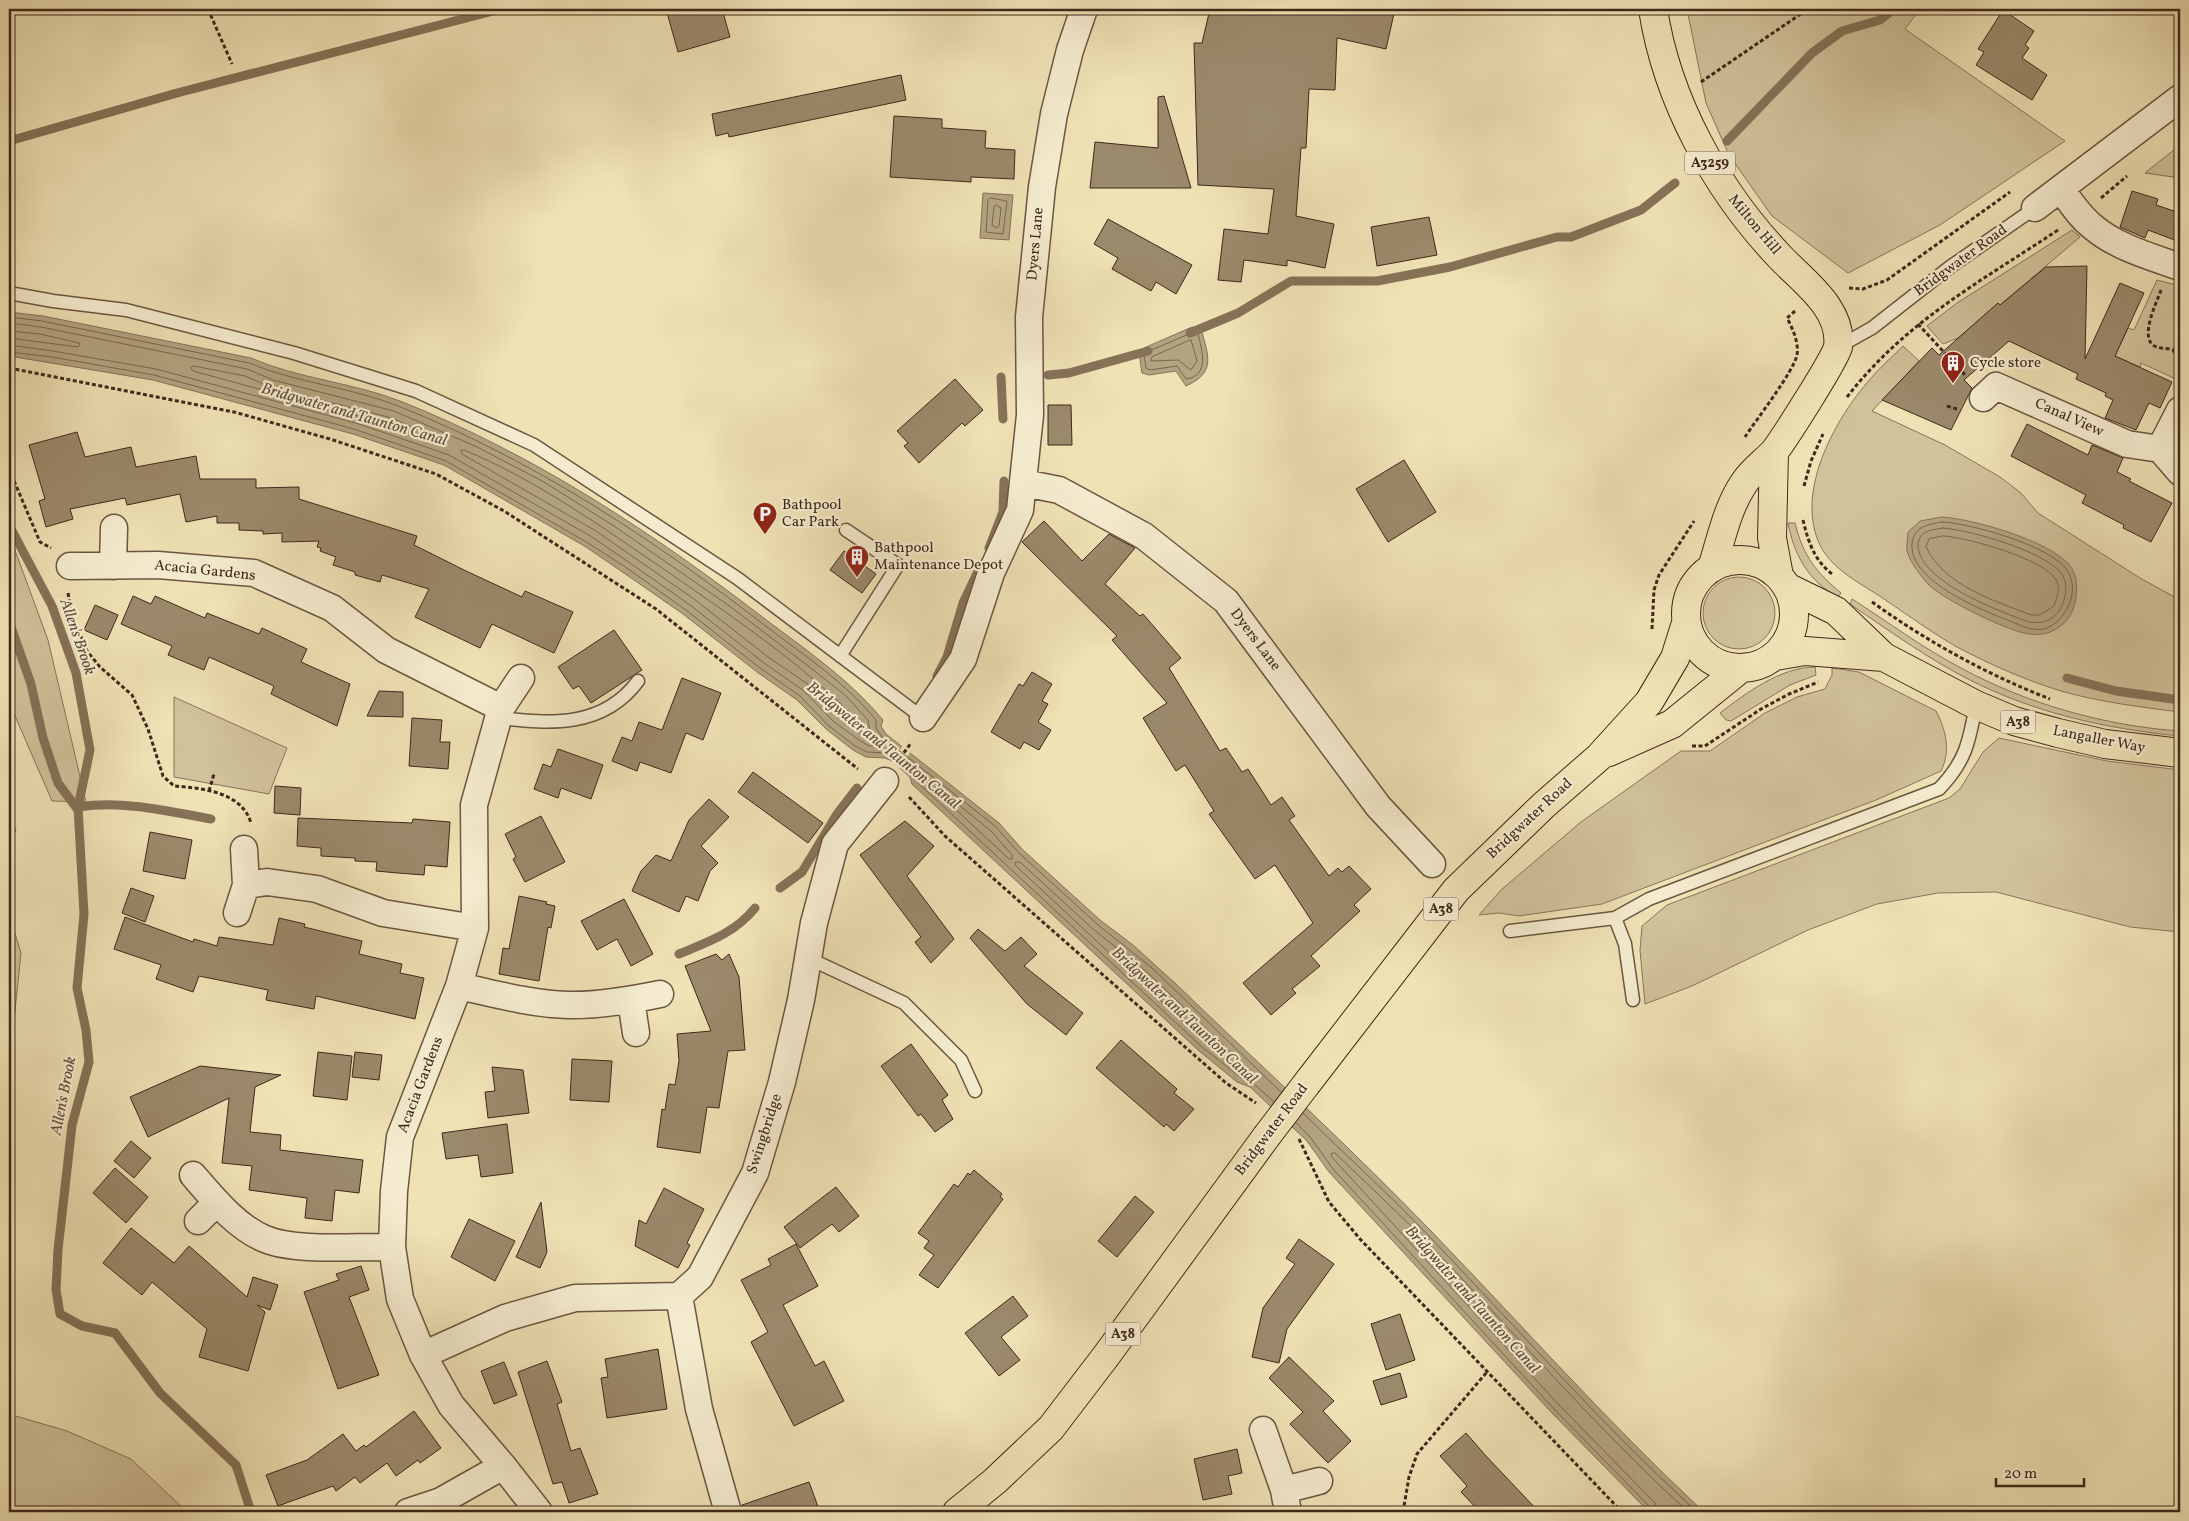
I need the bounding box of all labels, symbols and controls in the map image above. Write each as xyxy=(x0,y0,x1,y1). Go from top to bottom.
road number: A3259 xyxy=(1685,152,1735,174)
street label: Milton Hill xyxy=(1723,190,1785,260)
street label: Dyers Lane xyxy=(1022,206,1050,282)
street label: Bridgwater Road xyxy=(1910,220,2012,302)
building icon: Cycle store xyxy=(1940,350,1966,384)
place label: Cycle store xyxy=(1970,353,2041,374)
water label: Bridgwater and Taunton Canal xyxy=(259,378,449,452)
street label: Canal View xyxy=(2031,393,2107,443)
place label: Bathpool Car Park xyxy=(782,495,842,533)
parking icon: Bathpool Car Park xyxy=(752,501,778,535)
place label: Bathpool Maintenance Depot xyxy=(874,538,1003,576)
building icon: Bathpool Maintenance Depot xyxy=(844,544,870,578)
street label: Acacia Gardens xyxy=(153,555,257,587)
water label: Allen's Brook xyxy=(53,595,101,679)
street label: Dyers Lane xyxy=(1224,604,1286,676)
water label: Bridgwater and Taunton Canal xyxy=(801,677,965,815)
road number: A38 xyxy=(2000,710,2036,734)
street label: Langaller Way xyxy=(2051,721,2147,759)
street label: Bridgwater Road xyxy=(1482,774,1578,864)
road number: A38 xyxy=(1424,898,1458,921)
water label: Bridgwater and Taunton Canal xyxy=(1106,942,1262,1090)
street label: Acacia Gardens xyxy=(393,1034,449,1136)
water label: Allen's Brook xyxy=(45,1054,82,1138)
street label: Bridgwater Road xyxy=(1230,1080,1314,1180)
street label: Swingbridge xyxy=(742,1091,788,1177)
water label: Bridgwater and Taunton Canal xyxy=(1399,1221,1545,1379)
road number: A38 xyxy=(1106,1322,1140,1346)
scale bar xyxy=(1996,1456,2084,1488)
text: 20 m xyxy=(2004,1464,2037,1485)

